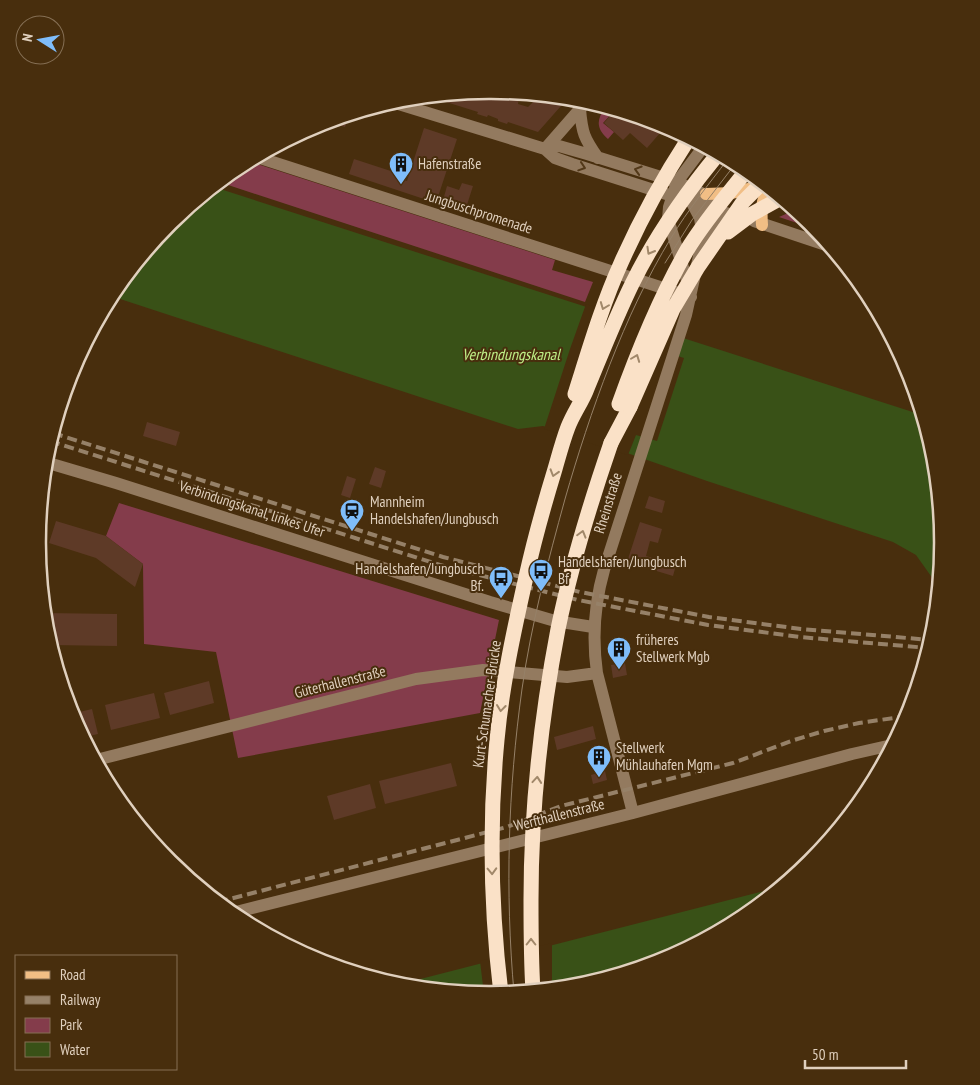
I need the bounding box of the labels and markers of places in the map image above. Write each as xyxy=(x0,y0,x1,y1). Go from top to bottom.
building icon: Hafenstraße xyxy=(388,151,414,185)
place label: Hafenstraße xyxy=(418,154,481,173)
place label: Mannheim Handelshafen/Jungbusch xyxy=(370,492,499,528)
station icon: Mannheim Handelshafen/Jungbusch xyxy=(339,498,365,532)
place label: Handelshafen/Jungbusch Bf xyxy=(558,552,687,588)
bus stop icon: Handelshafen/Jungbusch Bf xyxy=(528,558,554,592)
place label: Handelshafen/Jungbusch Bf. xyxy=(355,559,484,595)
bus stop icon: Handelshafen/Jungbusch Bf. xyxy=(488,565,514,599)
place label: früheres Stellwerk Mgb xyxy=(636,630,710,666)
building icon: früheres Stellwerk Mgb xyxy=(606,636,632,670)
place label: Stellwerk Mühlauhafen Mgm xyxy=(616,738,713,774)
building icon: Stellwerk Mühlauhafen Mgm xyxy=(586,744,612,778)

